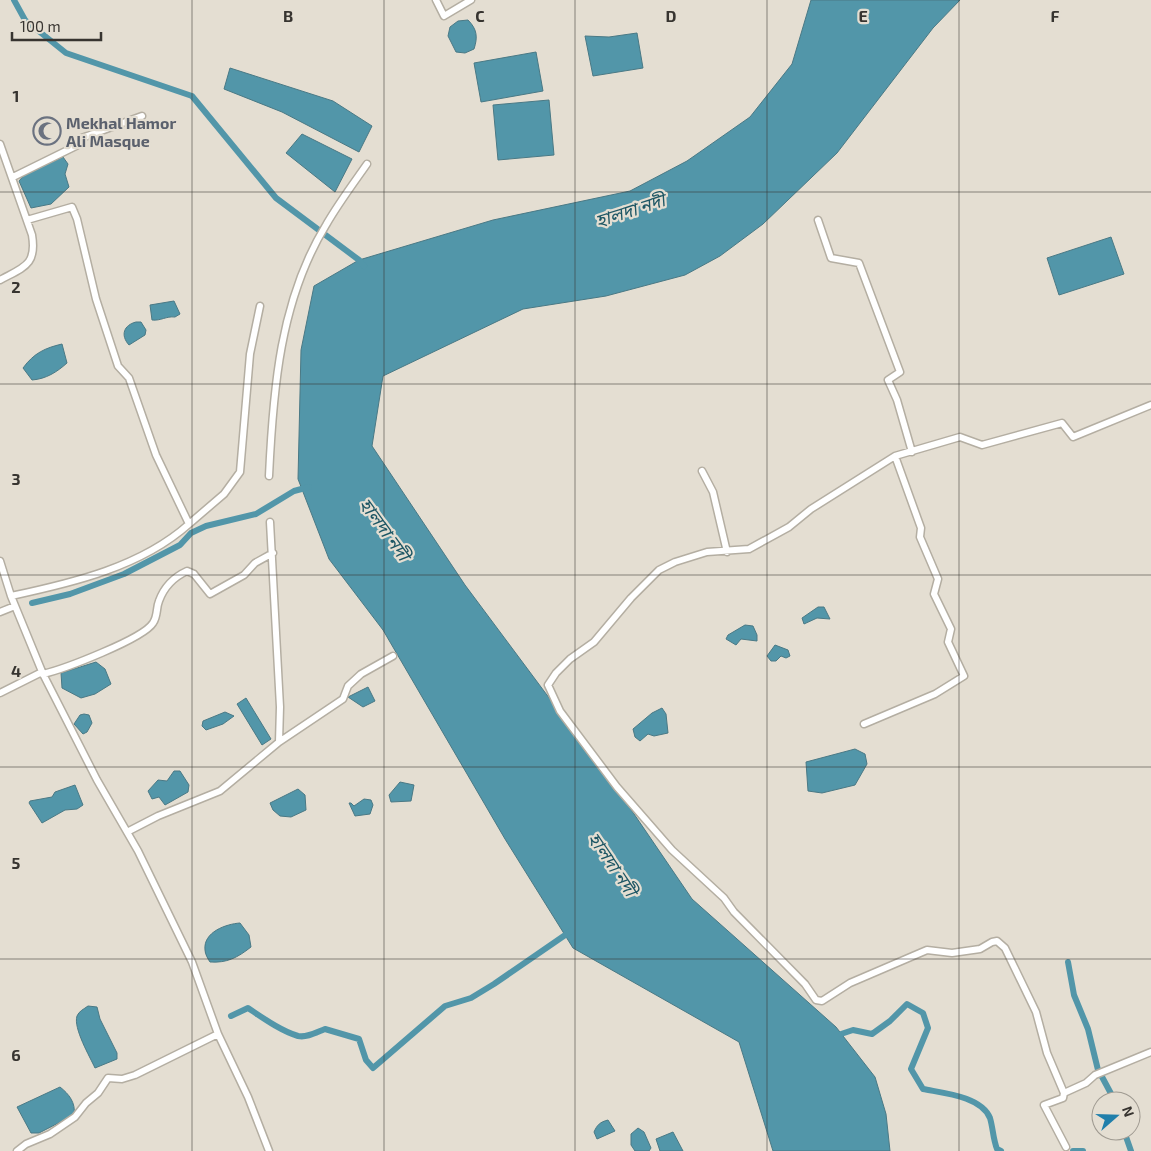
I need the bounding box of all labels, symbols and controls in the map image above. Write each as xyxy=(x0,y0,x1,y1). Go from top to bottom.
text: B xyxy=(283,6,293,25)
text: C xyxy=(475,6,485,25)
text: D xyxy=(666,6,677,25)
text: E xyxy=(858,6,868,25)
text: F xyxy=(1051,6,1060,25)
scale bar xyxy=(12,10,101,42)
text: 100 m xyxy=(20,17,61,35)
text: 1 xyxy=(13,86,19,105)
place label: Mekhal Hamor Ali Masque xyxy=(66,113,176,150)
mosque icon: Mekhal Hamor Ali Masque xyxy=(32,116,62,146)
water label: হালদা নদী xyxy=(592,187,671,232)
text: 2 xyxy=(11,277,21,296)
text: 3 xyxy=(11,469,21,488)
water label: হালদা নদী xyxy=(355,493,417,567)
text: 4 xyxy=(11,661,21,680)
water label: হালদা নদী xyxy=(584,828,644,903)
text: 5 xyxy=(12,853,21,872)
text: 6 xyxy=(11,1045,21,1064)
north arrow xyxy=(1091,1091,1141,1141)
text: N xyxy=(1119,1104,1138,1119)

